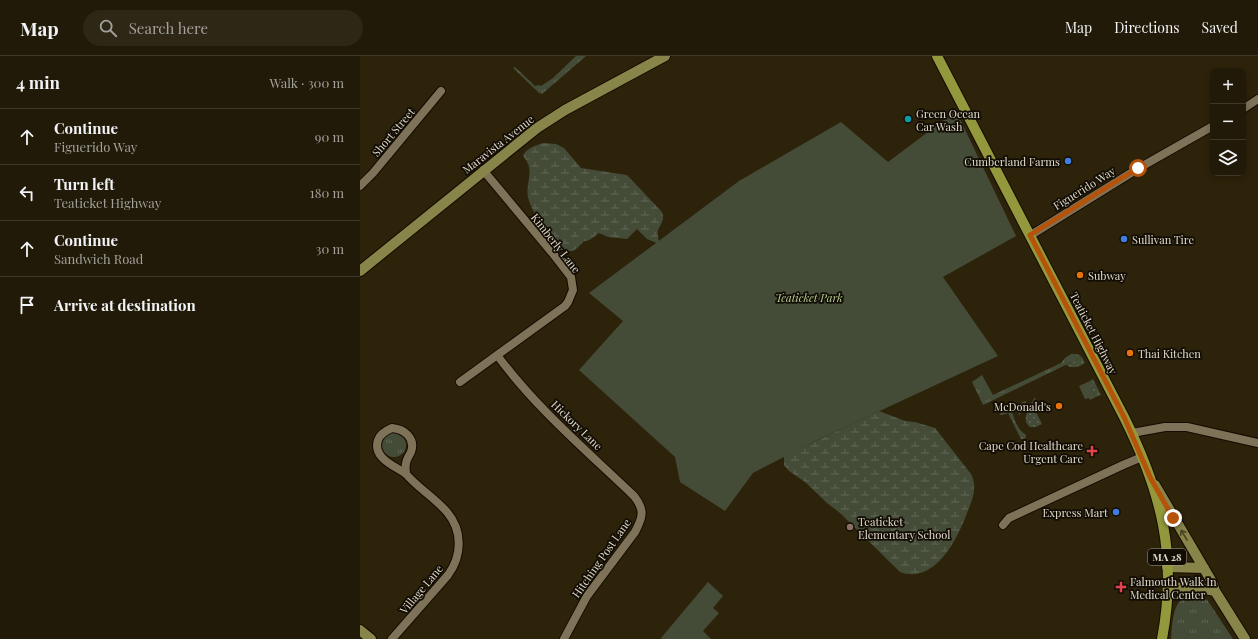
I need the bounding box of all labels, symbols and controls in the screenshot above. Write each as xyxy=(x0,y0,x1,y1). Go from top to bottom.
search box xyxy=(83,10,363,46)
text: Map xyxy=(20,15,59,41)
icon: search xyxy=(97,17,119,39)
text: Search here xyxy=(129,18,208,38)
text: Map xyxy=(1065,18,1092,37)
text: Directions xyxy=(1114,18,1180,37)
text: Saved xyxy=(1202,18,1238,37)
map controls xyxy=(1210,68,1246,176)
button: + xyxy=(1210,68,1246,104)
text: 4 min xyxy=(16,71,60,93)
text: Walk · 300 m xyxy=(270,74,344,91)
street label: Short Street xyxy=(368,104,418,160)
button: − xyxy=(1210,104,1246,140)
place label: Green Ocean Car Wash xyxy=(916,106,980,134)
street label: Maravista Avenue xyxy=(459,111,537,177)
marker: Green Ocean Car Wash xyxy=(903,114,913,124)
text: Continue xyxy=(54,118,118,138)
icon: ahead xyxy=(16,126,38,148)
text: 90 m xyxy=(315,128,344,145)
text: Figuerido Way xyxy=(54,138,137,155)
button: layers xyxy=(1210,140,1246,176)
place label: Cumberland Farms xyxy=(964,154,1060,169)
marker: Cumberland Farms xyxy=(1063,156,1073,166)
route start xyxy=(1129,159,1147,177)
street label: Figuerido Way xyxy=(1050,163,1118,213)
text: Turn left xyxy=(54,174,115,194)
icon: left xyxy=(16,182,38,204)
text: 180 m xyxy=(310,184,344,201)
text: Teaticket Highway xyxy=(54,194,161,211)
street label: Kimberly Lane xyxy=(528,210,584,276)
text: Continue xyxy=(54,230,118,250)
place label: Sullivan Tire xyxy=(1132,232,1194,247)
marker: Sullivan Tire xyxy=(1119,234,1129,244)
icon: ahead xyxy=(16,238,38,260)
text: 30 m xyxy=(316,240,344,257)
text: Sandwich Road xyxy=(54,250,143,267)
place label: Subway xyxy=(1088,268,1126,283)
marker: Subway xyxy=(1075,270,1085,280)
street label: Teaticket Highway xyxy=(1067,289,1121,377)
park label: Teaticket Park xyxy=(775,290,843,305)
icon: arrive xyxy=(16,294,38,316)
text: Arrive at destination xyxy=(54,295,196,315)
place label: Thai Kitchen xyxy=(1138,346,1201,361)
marker: Thai Kitchen xyxy=(1125,348,1135,358)
street label: Hickory Lane xyxy=(548,397,606,453)
place label: McDonald's xyxy=(994,399,1051,414)
marker: McDonald's xyxy=(1054,401,1064,411)
place label: Cape Cod Healthcare Urgent Care xyxy=(979,438,1083,466)
marker: Cape Cod Healthcare Urgent Care xyxy=(1086,445,1098,457)
place label: Express Mart xyxy=(1043,505,1108,520)
marker: Express Mart xyxy=(1111,507,1121,517)
route end xyxy=(1164,509,1182,527)
place label: Teaticket Elementary School xyxy=(858,514,950,542)
street label: Hitching Post Lane xyxy=(568,515,634,601)
marker: Teaticket Elementary School xyxy=(845,522,855,532)
one-way arrow xyxy=(1179,529,1187,541)
road number: MA 28 xyxy=(1148,549,1186,565)
street label: Village Lane xyxy=(395,561,446,617)
place label: Falmouth Walk In Medical Center xyxy=(1130,574,1217,602)
marker: Falmouth Walk In Medical Center xyxy=(1115,581,1127,593)

